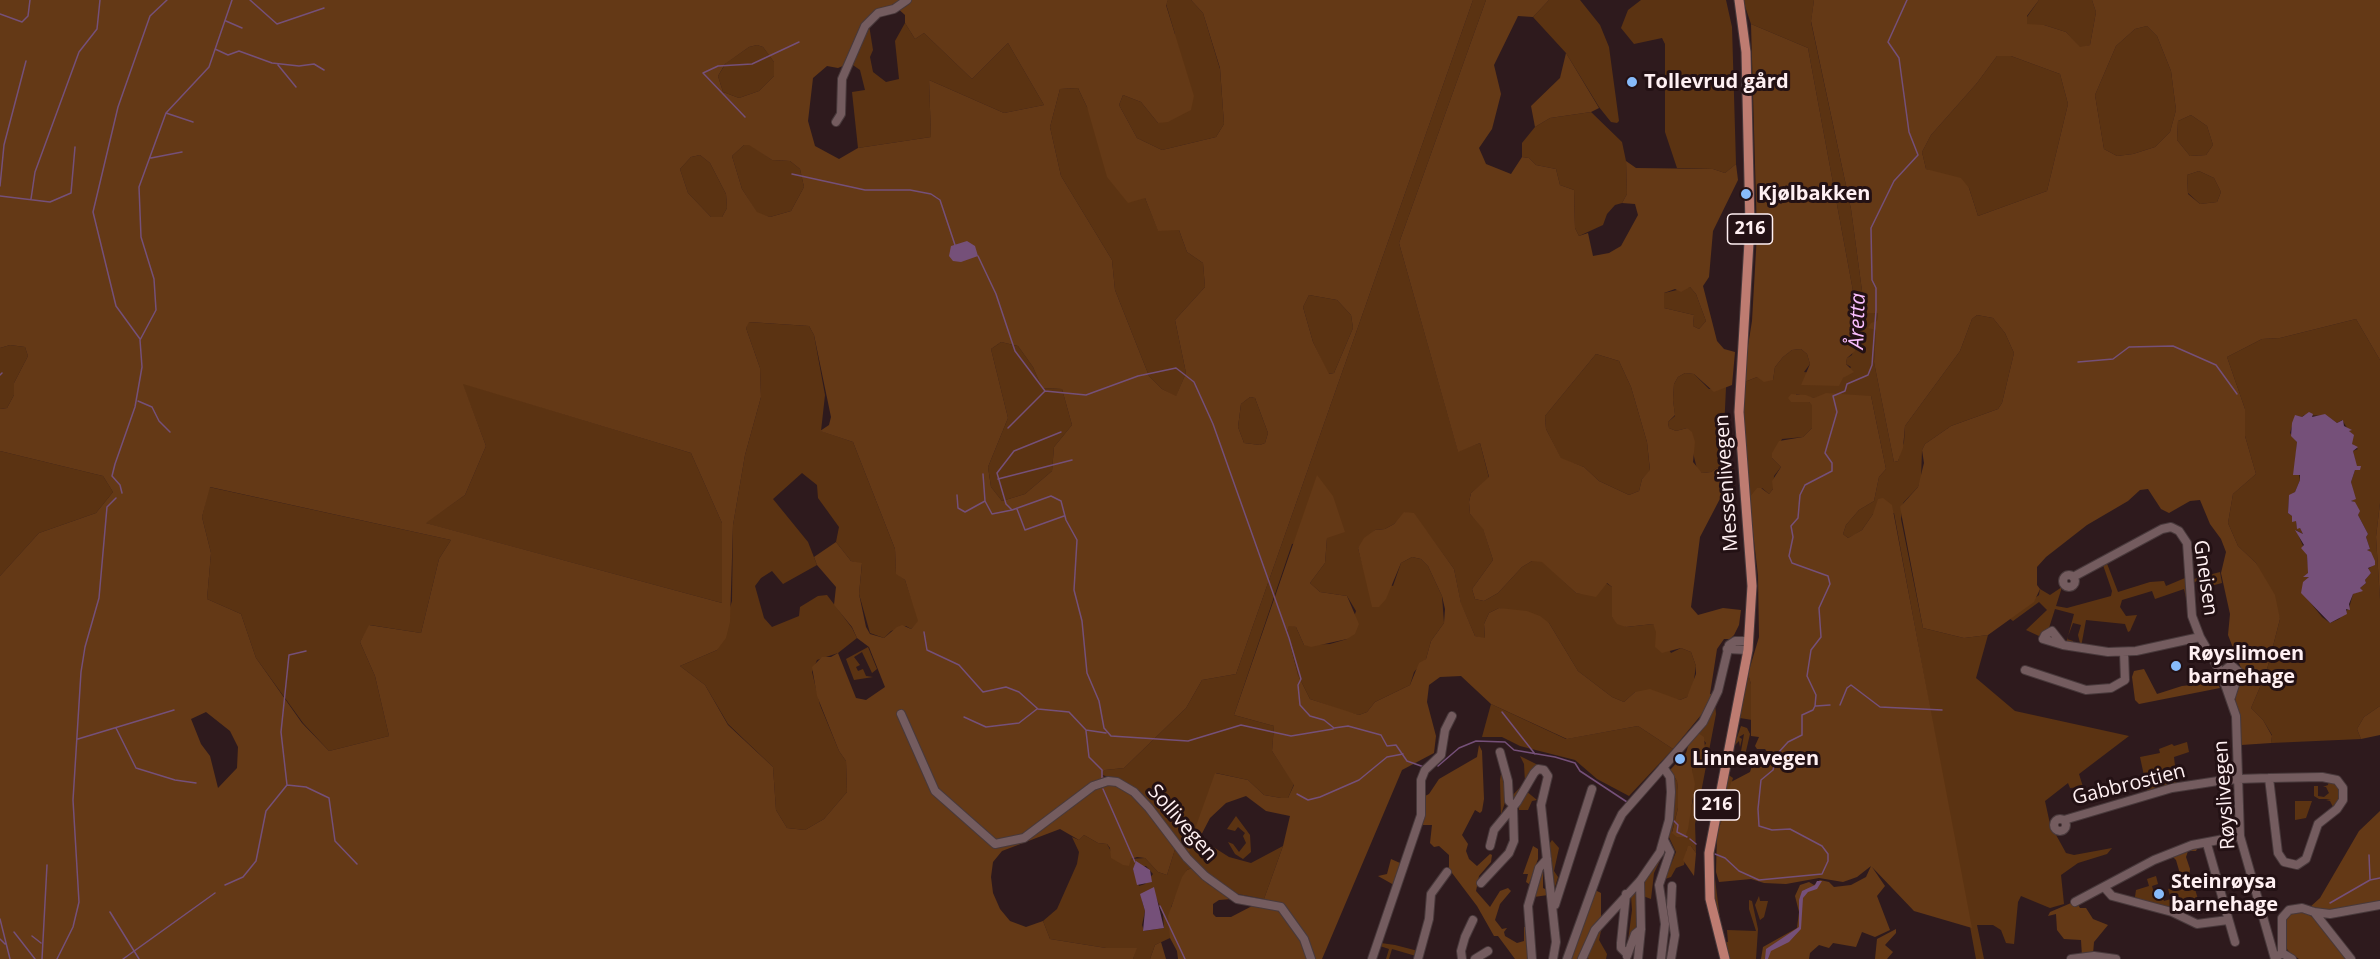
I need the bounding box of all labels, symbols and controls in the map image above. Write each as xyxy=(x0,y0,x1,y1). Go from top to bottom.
place label: Tollevrud gård xyxy=(1644,70,1789,94)
marker: Tollevrud gård xyxy=(1625,75,1639,89)
place label: Kjølbakken xyxy=(1758,182,1870,206)
marker: Kjølbakken xyxy=(1739,187,1753,201)
road number: 216 xyxy=(1728,214,1772,244)
water label: Åretta xyxy=(1844,292,1872,350)
street label: Messenlivegen xyxy=(1710,414,1744,552)
street label: Gneisen xyxy=(2188,539,2222,617)
place label: Røyslimoen barnehage xyxy=(2188,642,2304,689)
marker: Røyslimoen barnehage xyxy=(2169,659,2183,673)
street label: Røyslivegen xyxy=(2209,739,2241,851)
place label: Linneavegen xyxy=(1692,747,1819,771)
marker: Linneavegen xyxy=(1673,752,1687,766)
street label: Gabbrostien xyxy=(2070,759,2188,811)
street label: Sollivegen xyxy=(1142,780,1222,866)
road number: 216 xyxy=(1694,790,1740,820)
place label: Steinrøysa barnehage xyxy=(2171,870,2278,917)
marker: Steinrøysa barnehage xyxy=(2152,887,2166,901)

